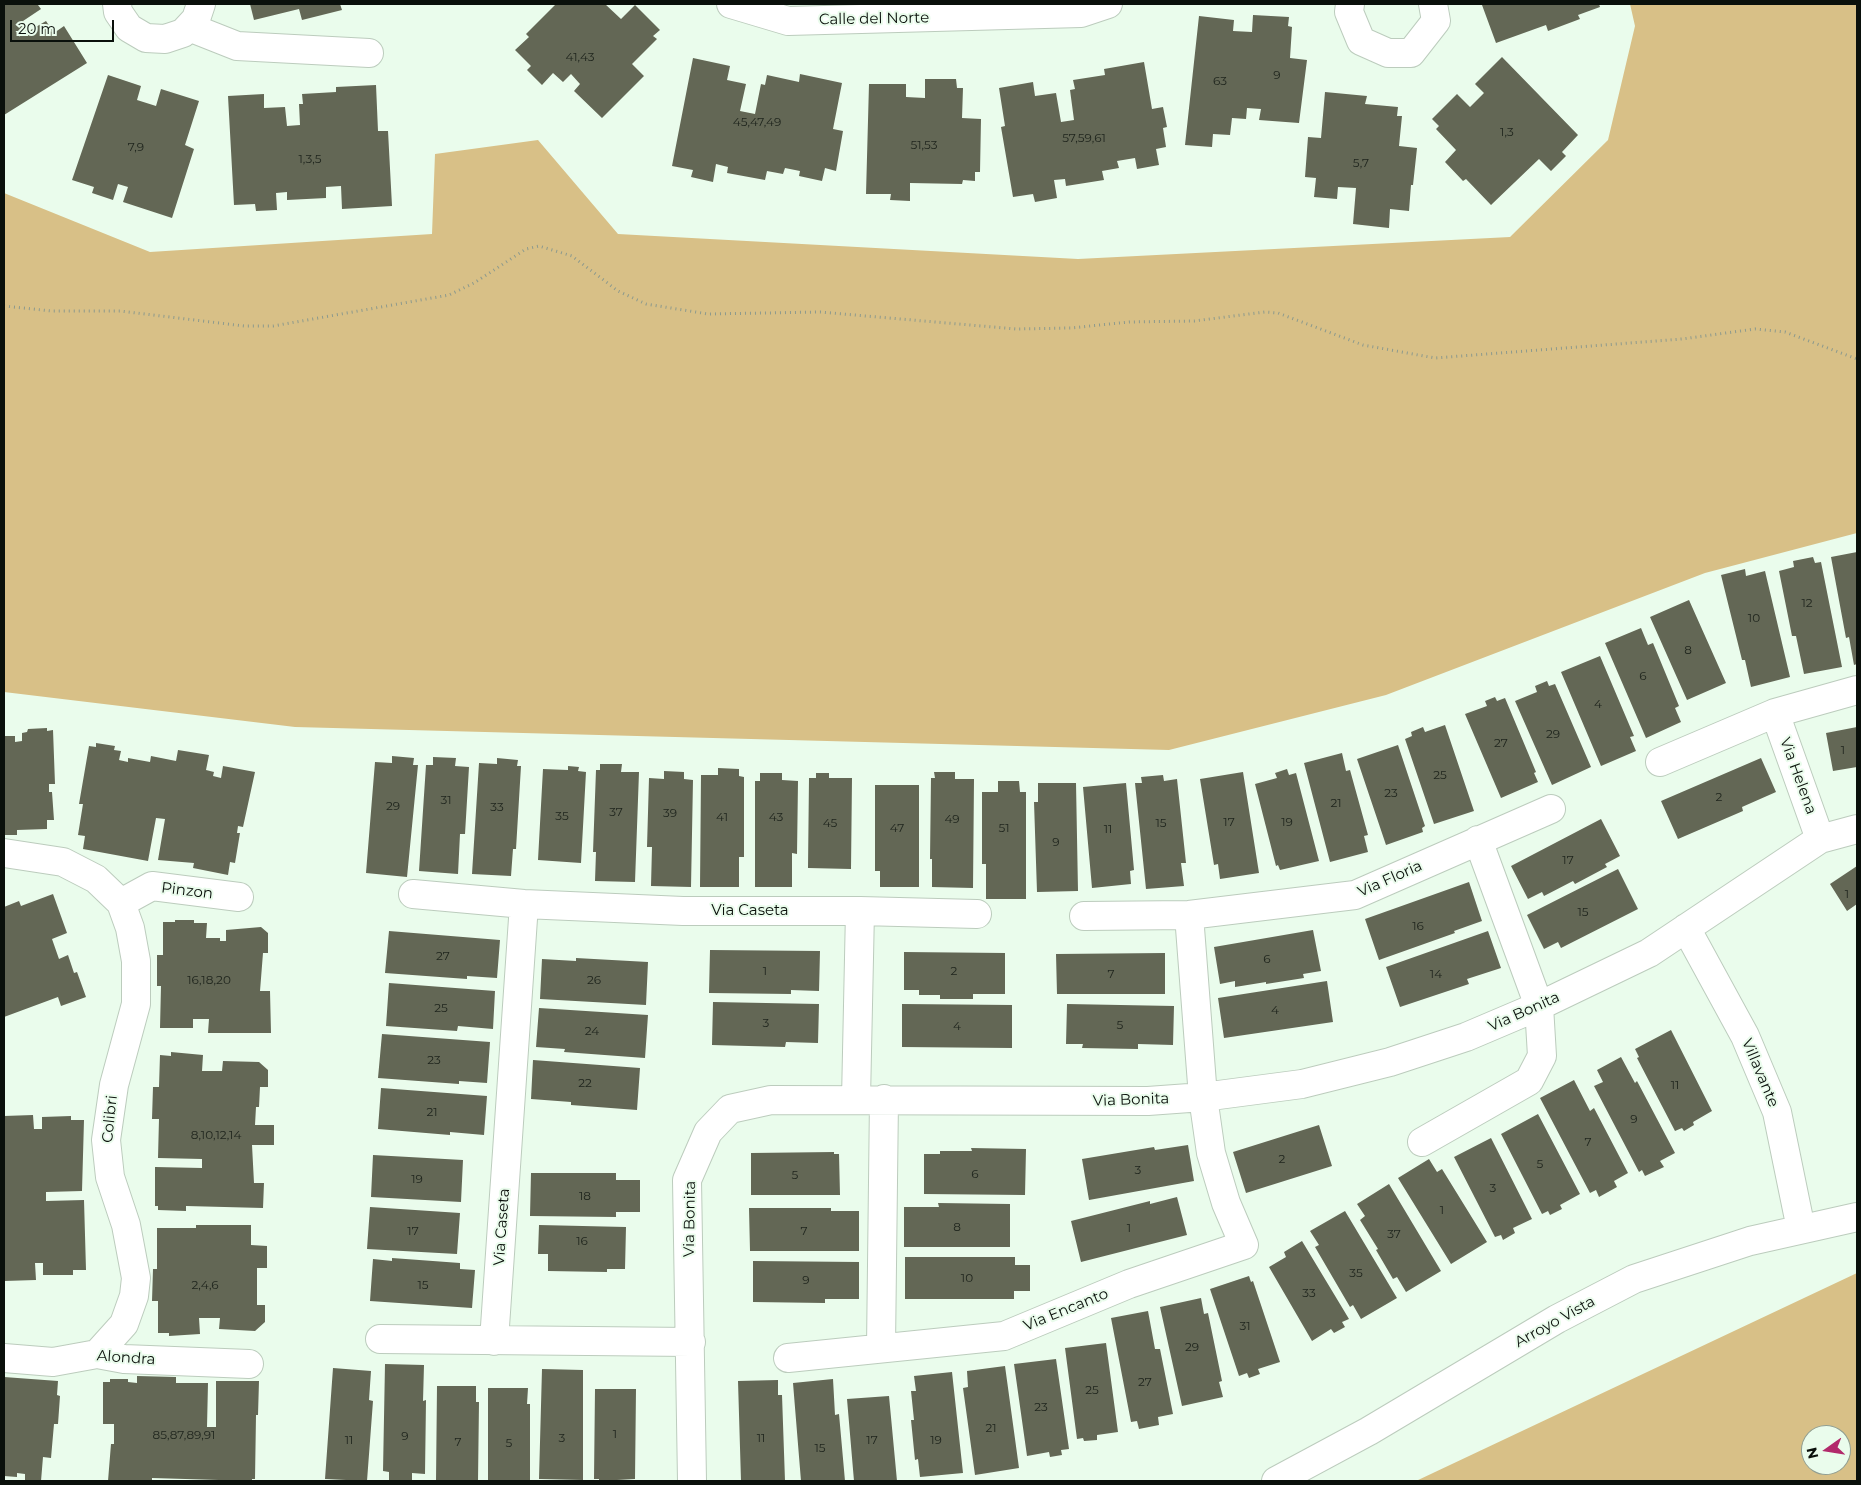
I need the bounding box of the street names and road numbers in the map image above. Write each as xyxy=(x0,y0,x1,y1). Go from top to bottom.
street label: Calle del Norte xyxy=(819,9,929,29)
street label: Via Helena xyxy=(1776,735,1820,817)
street label: Via Floria xyxy=(1355,857,1425,901)
street label: Pinzon xyxy=(160,879,214,903)
street label: Via Caseta xyxy=(711,902,789,920)
street label: Via Bonita xyxy=(1485,988,1563,1036)
street label: Villavante xyxy=(1738,1036,1782,1110)
street label: Via Bonita xyxy=(1092,1090,1170,1110)
street label: Colibri xyxy=(99,1094,121,1144)
street label: Via Bonita xyxy=(680,1181,700,1257)
street label: Via Caseta xyxy=(490,1188,514,1266)
street label: Via Encanto xyxy=(1021,1285,1111,1335)
street label: Arroyo Vista xyxy=(1512,1293,1598,1351)
street label: Alondra xyxy=(96,1347,156,1369)

